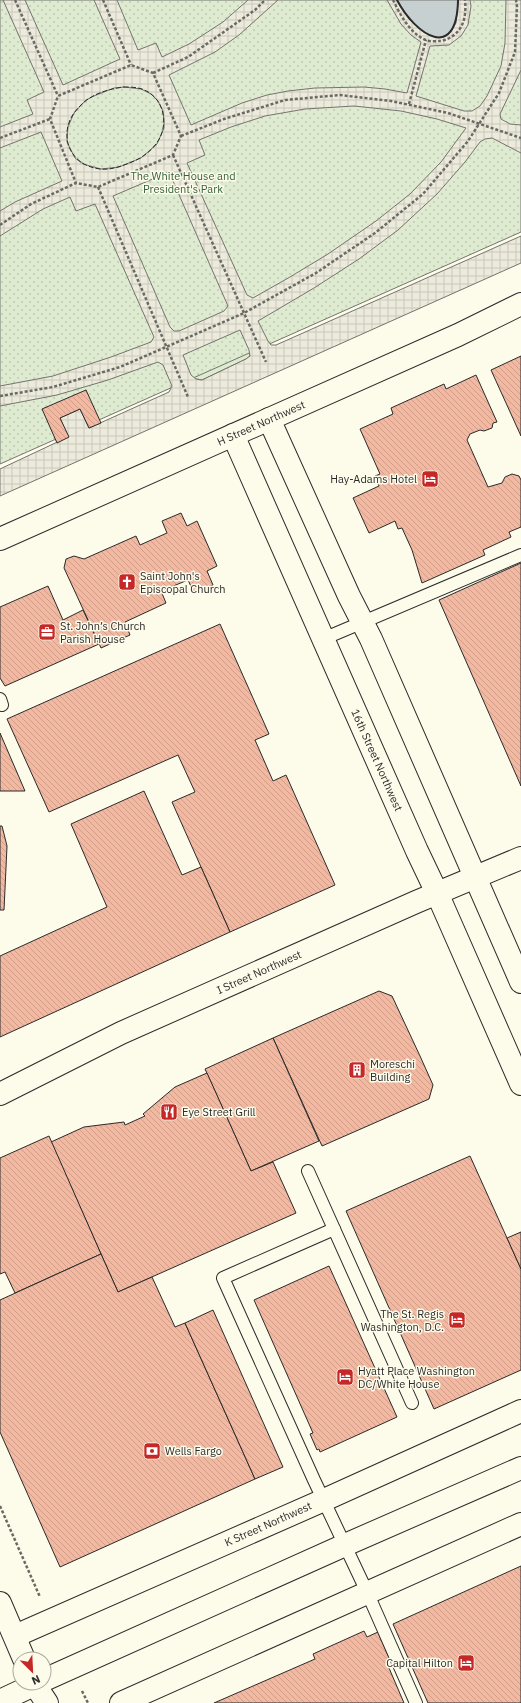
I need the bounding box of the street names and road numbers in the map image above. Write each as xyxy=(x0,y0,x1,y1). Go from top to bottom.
street label: H Street Northwest xyxy=(215,397,307,449)
street label: 16th Street Northwest xyxy=(348,707,406,813)
street label: I Street Northwest xyxy=(214,947,304,997)
street label: K Street Northwest xyxy=(222,1498,314,1550)

